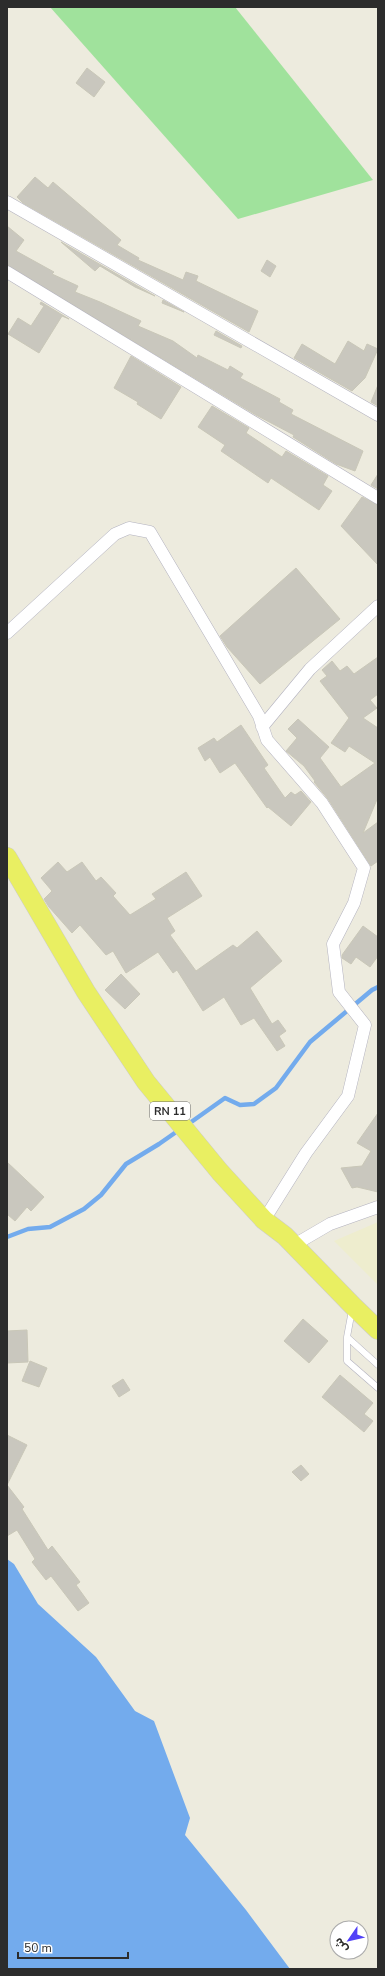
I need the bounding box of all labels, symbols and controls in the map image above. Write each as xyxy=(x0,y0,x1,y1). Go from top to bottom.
road number: RN 11 xyxy=(150,1102,190,1120)
north arrow xyxy=(329,1920,369,1960)
scale bar xyxy=(18,1934,128,1960)
text: ش xyxy=(331,1935,352,1956)
text: 50 m xyxy=(24,1940,52,1956)

